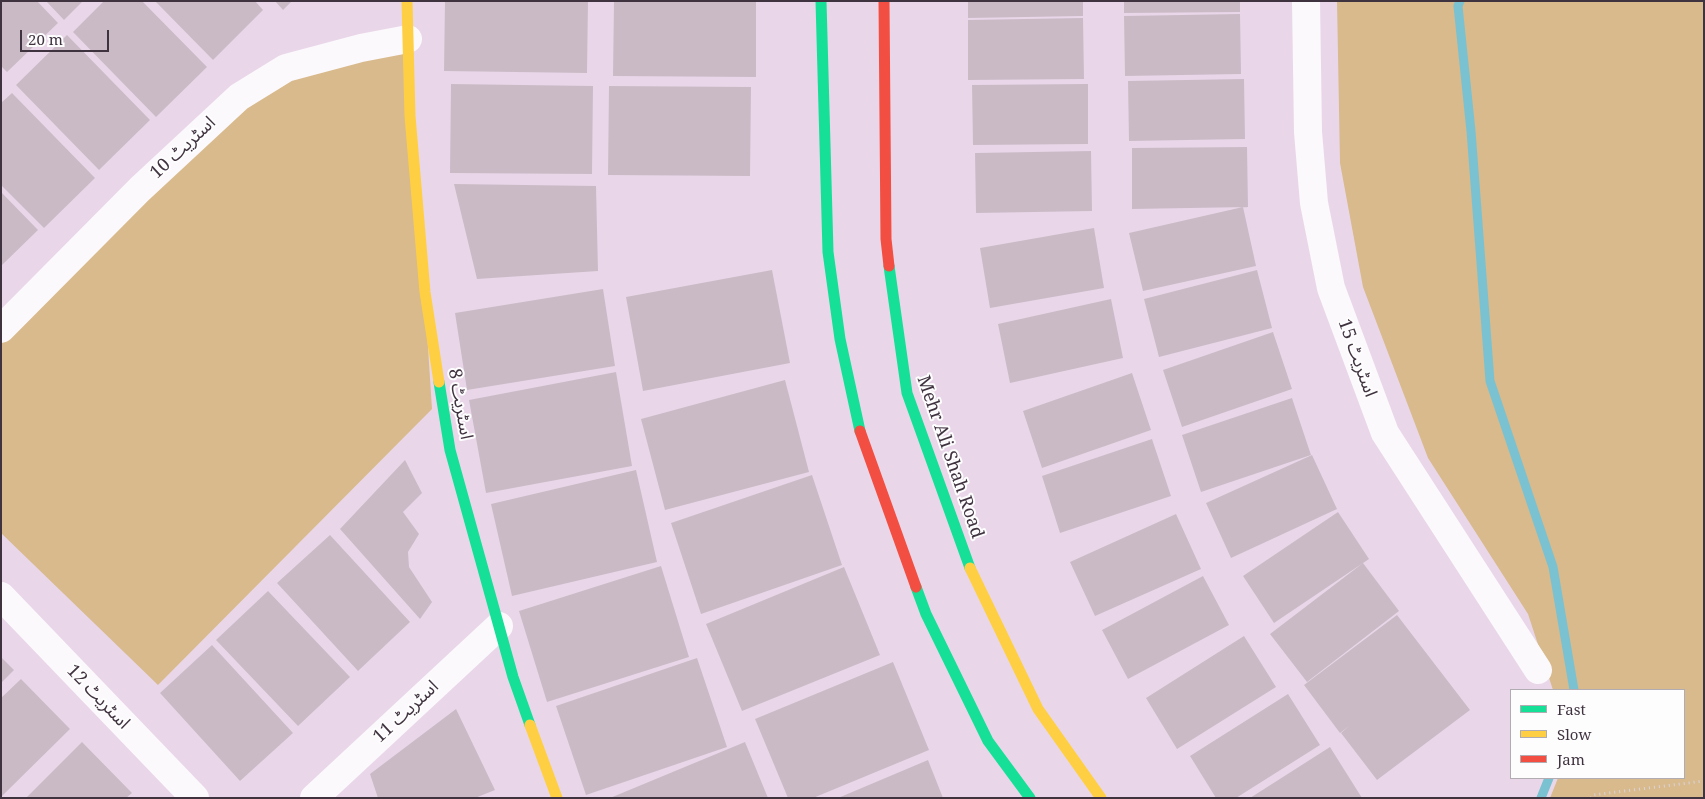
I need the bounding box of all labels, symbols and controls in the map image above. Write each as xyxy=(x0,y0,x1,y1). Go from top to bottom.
scale bar xyxy=(22,20,111,52)
text: 20 m xyxy=(28,29,63,49)
street label: اسٹریٹ 10 xyxy=(146,112,220,184)
street label: اسٹریٹ 15 xyxy=(1333,316,1381,400)
street label: اسٹریٹ 8 xyxy=(443,367,477,441)
street label: Mehr Ali Shah Road xyxy=(912,373,988,541)
street label: اسٹریٹ 12 xyxy=(62,660,134,734)
street label: اسٹریٹ 11 xyxy=(369,676,443,748)
legend xyxy=(1510,689,1685,779)
text: Fast xyxy=(1557,699,1586,719)
text: Slow xyxy=(1557,724,1591,744)
text: Jam xyxy=(1557,749,1585,769)

